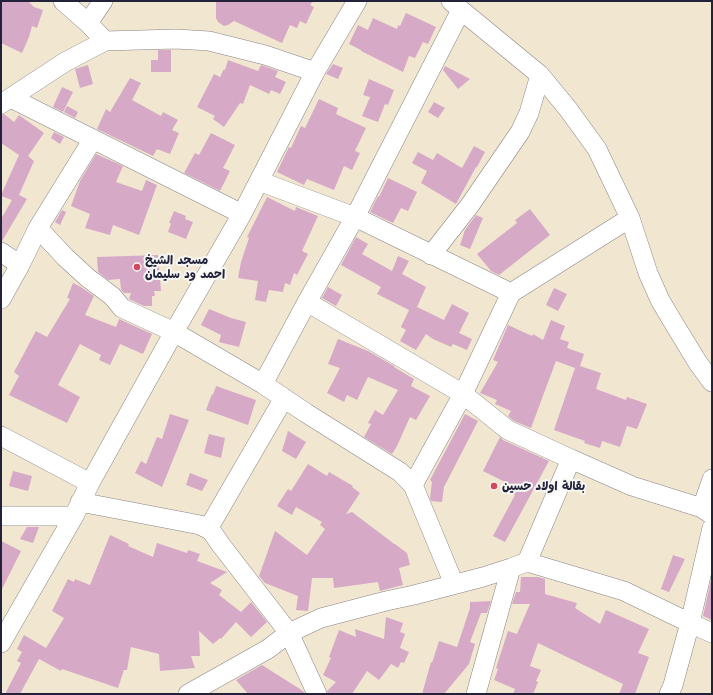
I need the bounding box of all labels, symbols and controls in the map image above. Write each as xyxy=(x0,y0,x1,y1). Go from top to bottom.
place label: مسجد الشيخ احمد ود سليمان xyxy=(145,253,225,281)
marker: مسجد الشيخ احمد ود سليمان xyxy=(132,262,142,272)
place label: بقالة اولاد حسين xyxy=(502,479,585,493)
marker: بقالة اولاد حسين xyxy=(489,481,499,491)

